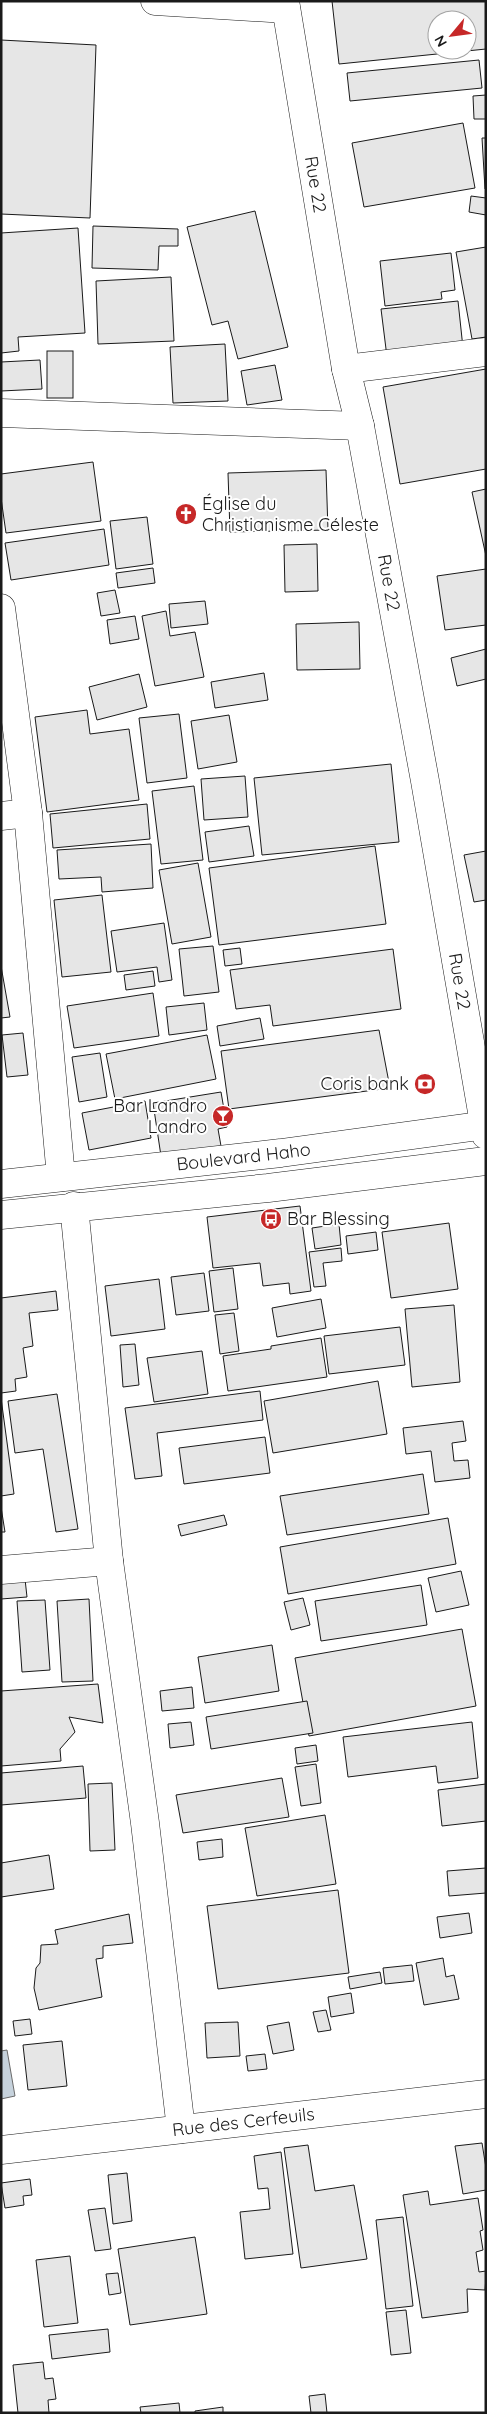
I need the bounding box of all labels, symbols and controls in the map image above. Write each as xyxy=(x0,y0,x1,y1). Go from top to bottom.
north arrow xyxy=(427,10,477,60)
text: N xyxy=(430,32,451,50)
street label: Rue 22 xyxy=(300,154,332,215)
place label: Église du Christianisme Céleste xyxy=(202,492,379,536)
church icon: Église du Christianisme Céleste xyxy=(174,502,198,526)
street label: Rue 22 xyxy=(373,552,406,613)
street label: Rue 22 xyxy=(444,951,476,1011)
place label: Coris bank xyxy=(320,1072,409,1095)
bank icon: Coris bank xyxy=(413,1072,437,1096)
place label: Bar Landro Landro xyxy=(113,1094,207,1138)
bar icon: Bar Landro Landro xyxy=(211,1104,235,1128)
street label: Boulevard Haho xyxy=(175,1137,312,1175)
bus stop icon: Bar Blessing xyxy=(259,1207,283,1231)
place label: Bar Blessing xyxy=(287,1207,390,1230)
street label: Rue des Cerfeuils xyxy=(171,2102,316,2141)

